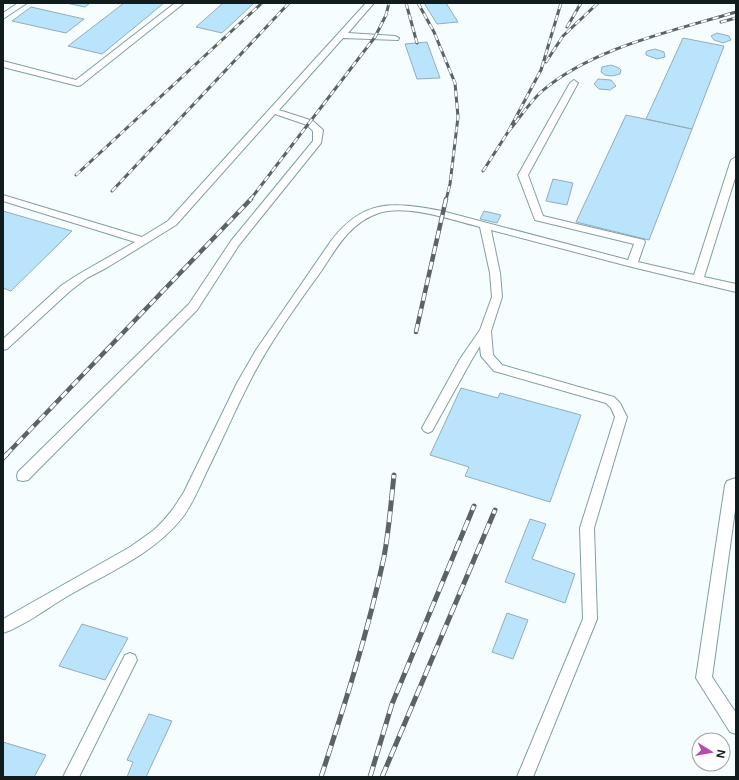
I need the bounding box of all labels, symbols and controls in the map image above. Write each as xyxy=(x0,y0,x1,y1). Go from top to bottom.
north arrow xyxy=(691,732,731,772)
text: N xyxy=(713,748,728,759)

